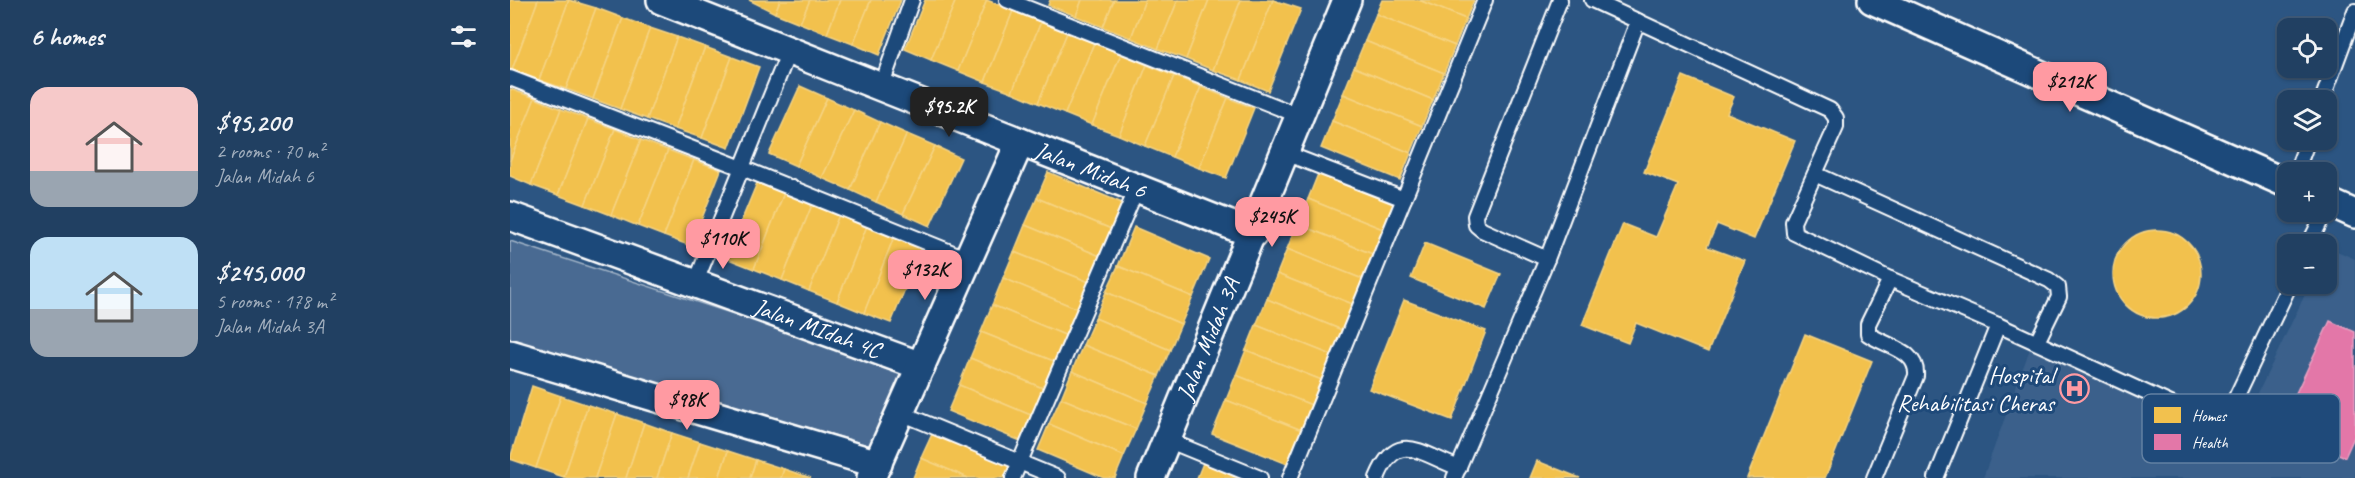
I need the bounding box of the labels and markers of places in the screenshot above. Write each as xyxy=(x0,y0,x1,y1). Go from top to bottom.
pin: $212K xyxy=(2028,62,2112,113)
pin: $95.2K xyxy=(900,87,998,138)
pin: $245K xyxy=(1230,197,1314,248)
pin: $110K xyxy=(681,219,765,270)
pin: $132K xyxy=(883,250,967,301)
place label: Hospital Rehabilitasi Cheras xyxy=(1897,360,2058,418)
hospital icon: Hospital Rehabilitasi Cheras xyxy=(2059,373,2091,405)
pin: $98K xyxy=(651,380,723,431)

